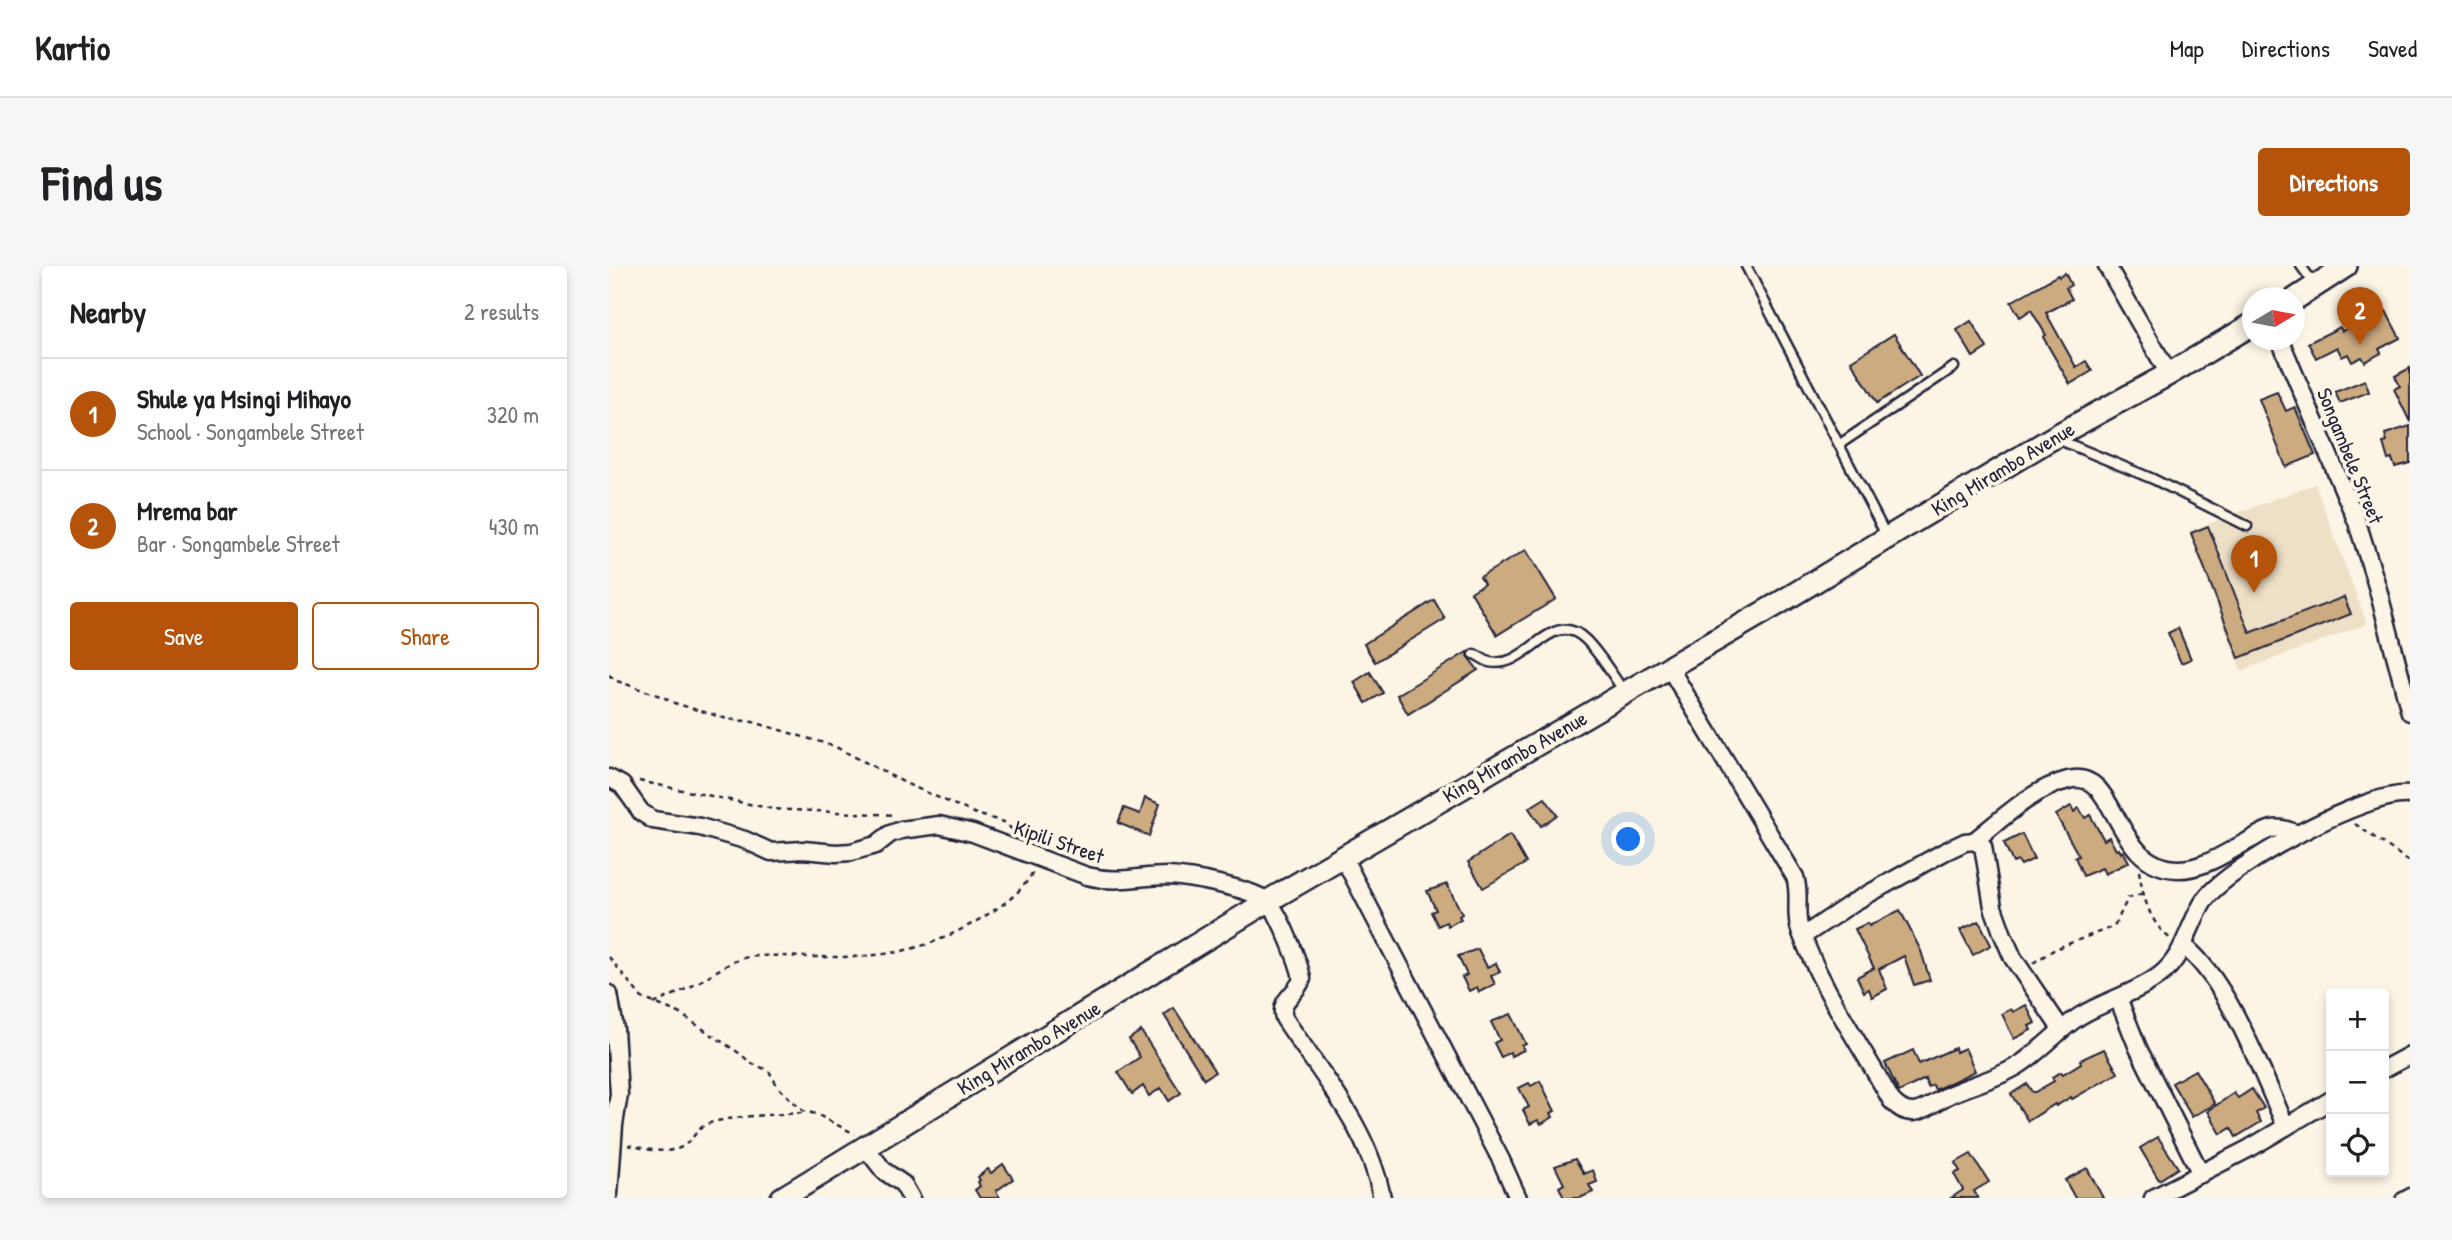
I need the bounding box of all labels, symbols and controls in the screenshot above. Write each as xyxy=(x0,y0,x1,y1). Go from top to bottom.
text: Kartio xyxy=(35,26,110,70)
text: Map xyxy=(2170,32,2204,64)
text: Directions xyxy=(2242,32,2330,64)
text: Saved xyxy=(2368,32,2417,64)
button: Directions xyxy=(2258,148,2410,216)
text: Find us xyxy=(42,149,162,215)
north arrow xyxy=(2242,287,2305,350)
pin: 2 xyxy=(2337,287,2383,345)
text: Nearby xyxy=(70,292,146,332)
text: 2 results xyxy=(464,296,539,327)
text: Shule ya Msingi Mihayo xyxy=(137,381,351,416)
street label: Songambele Street xyxy=(2310,384,2391,529)
text: 1 xyxy=(89,399,97,430)
text: 320 m xyxy=(487,399,539,430)
street label: King Mirambo Avenue xyxy=(1926,414,2080,523)
text: School · Songambele Street xyxy=(137,416,364,447)
text: Mrema bar xyxy=(137,493,238,528)
text: 2 xyxy=(88,511,98,542)
text: 430 m xyxy=(489,511,539,542)
text: Bar · Songambele Street xyxy=(137,528,340,559)
pin: 1 xyxy=(2231,535,2277,593)
button: Save xyxy=(70,602,298,670)
button: Share xyxy=(312,602,539,670)
street label: King Mirambo Avenue xyxy=(1437,703,1592,810)
street label: Kipili Street xyxy=(1010,813,1109,871)
your location xyxy=(1611,822,1645,856)
map controls xyxy=(2326,988,2389,1177)
button: + xyxy=(2326,988,2389,1051)
street label: King Mirambo Avenue xyxy=(952,993,1106,1102)
button: − xyxy=(2326,1051,2389,1114)
button: locate xyxy=(2326,1114,2389,1177)

